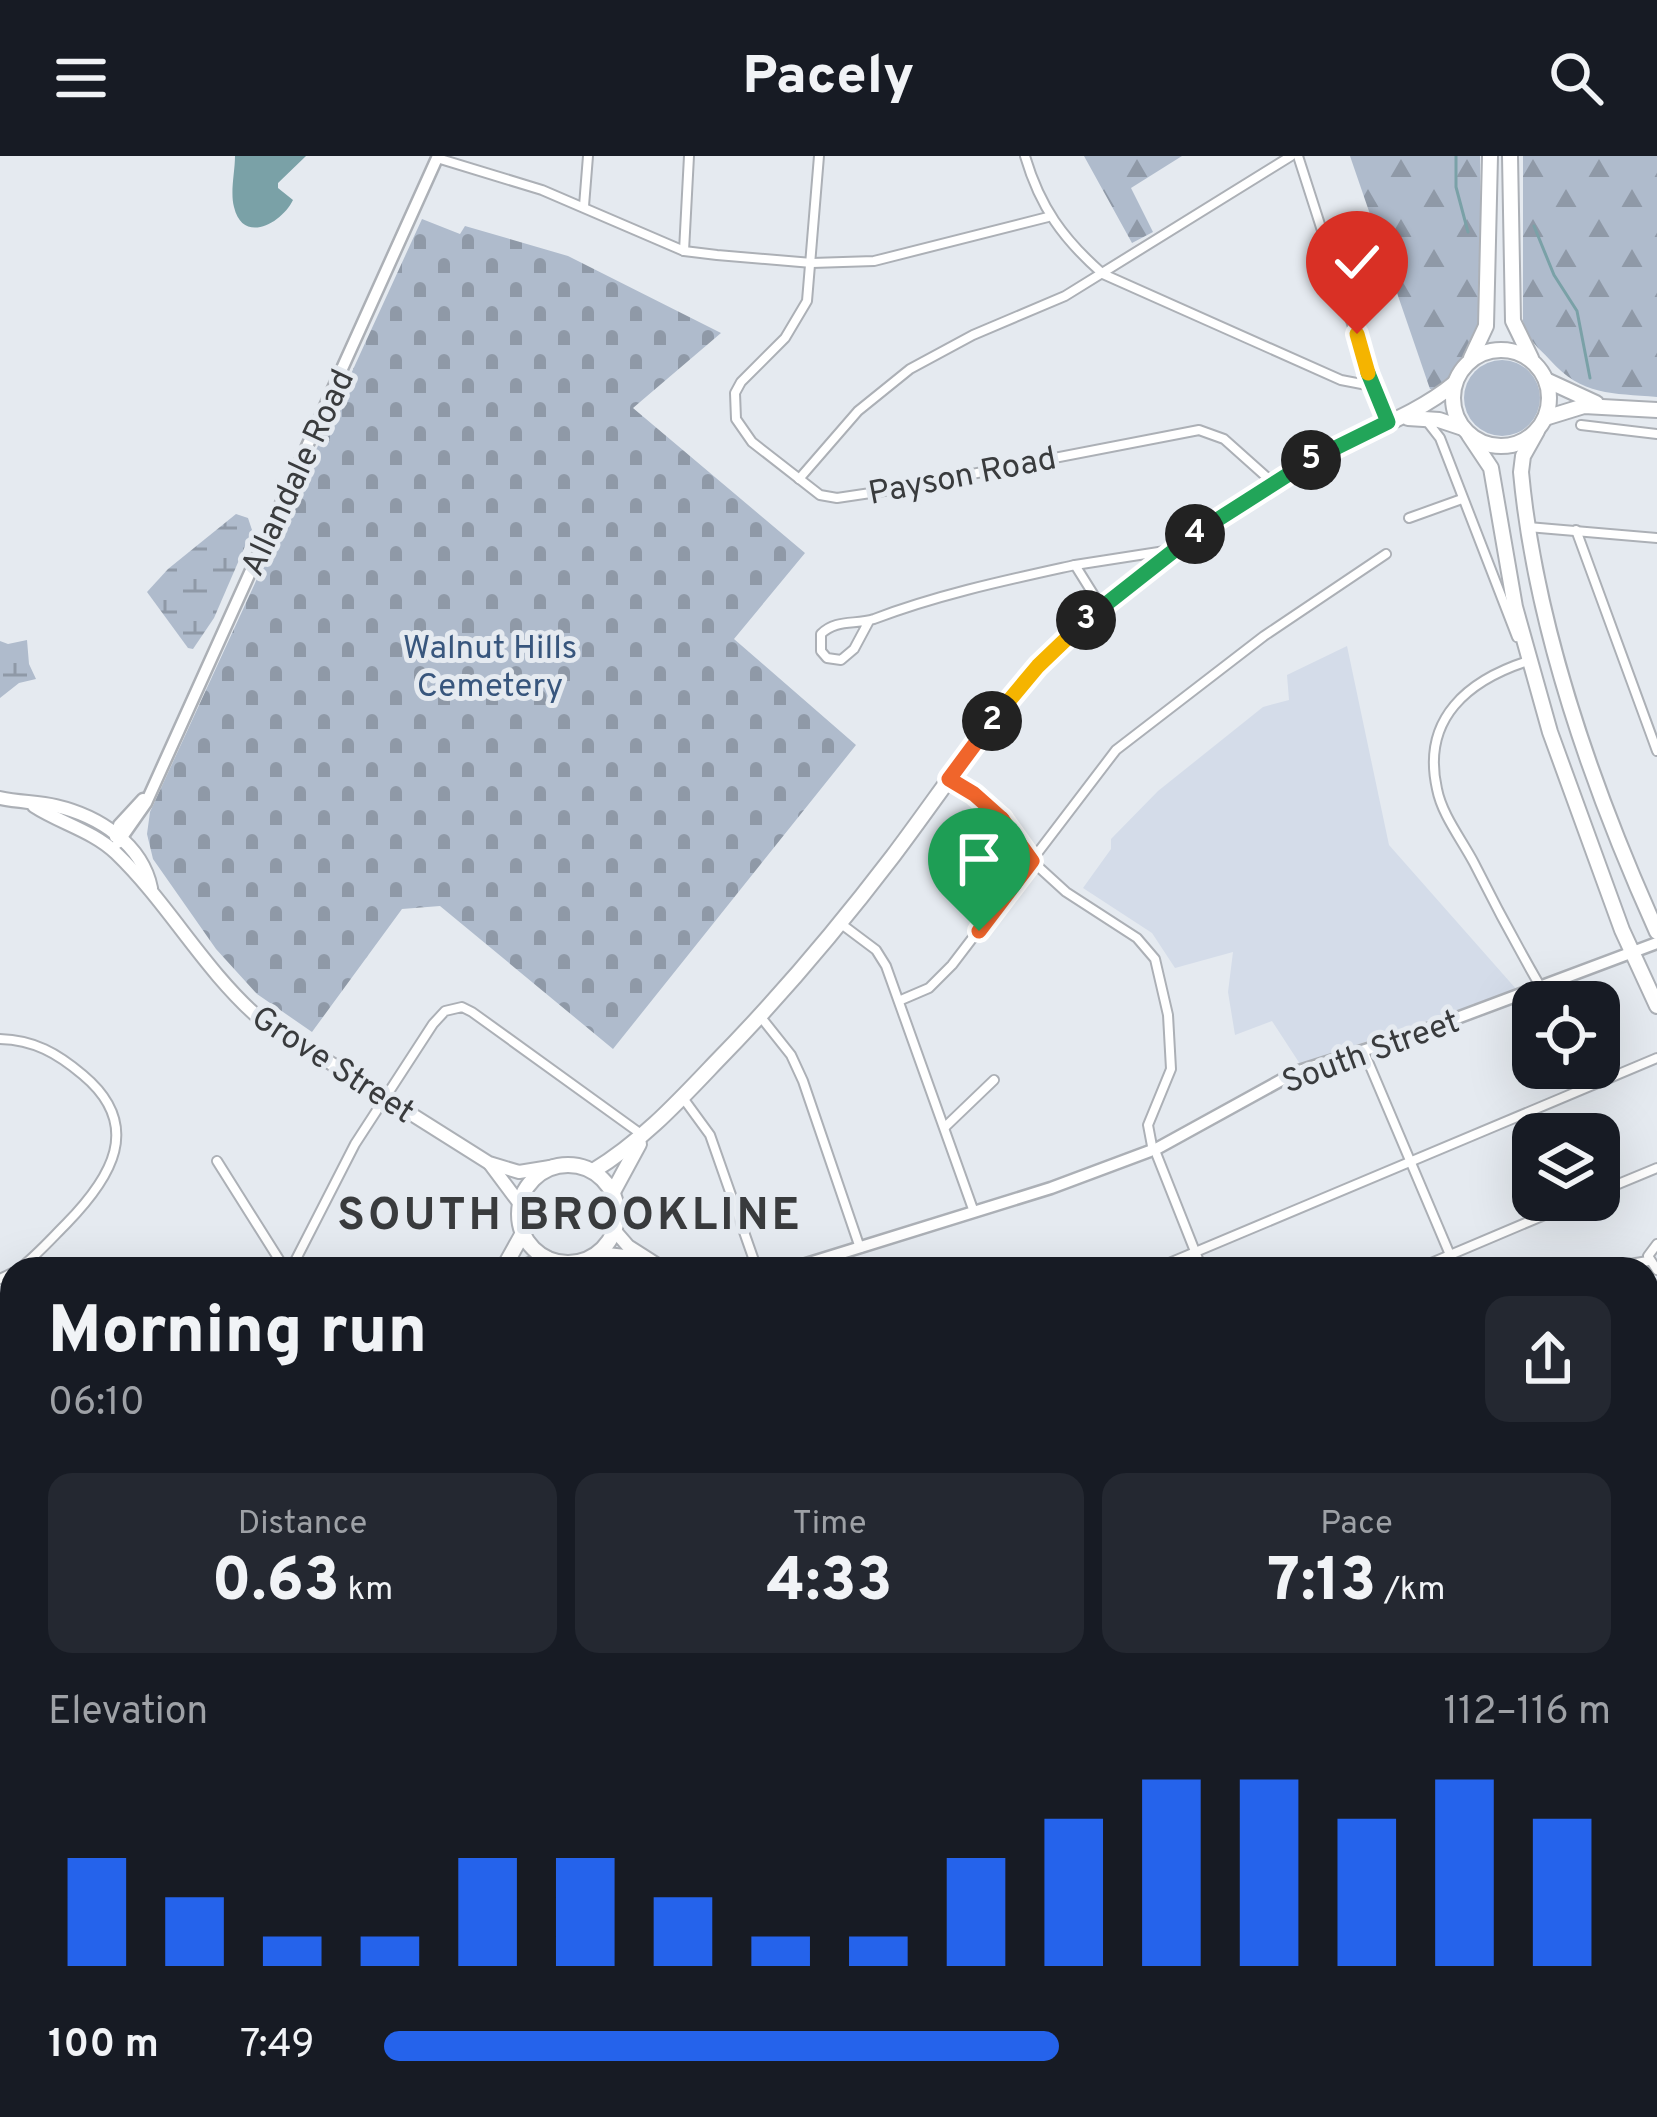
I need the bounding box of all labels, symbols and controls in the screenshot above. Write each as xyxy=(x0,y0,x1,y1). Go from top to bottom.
text: Pacely xyxy=(743,44,914,113)
icon: menu xyxy=(48,45,114,111)
icon: search xyxy=(1543,45,1609,111)
pin xyxy=(1306,211,1408,334)
icon: check xyxy=(1324,229,1390,295)
street label: Allandale Road xyxy=(233,364,366,584)
pin: 5 xyxy=(1281,430,1341,490)
street label: Payson Road xyxy=(865,439,1060,517)
text: 5 xyxy=(1301,439,1321,481)
pin: 4 xyxy=(1165,504,1225,564)
text: 4 xyxy=(1184,513,1206,555)
pin: 3 xyxy=(1056,590,1116,650)
text: 3 xyxy=(1076,599,1096,641)
park label: Walnut Hills Cemetery xyxy=(403,629,577,709)
pin: 2 xyxy=(962,691,1022,751)
text: 2 xyxy=(982,700,1002,742)
pin xyxy=(928,808,1030,931)
icon: arrive xyxy=(946,826,1012,892)
map controls xyxy=(1512,981,1620,1221)
button: locate xyxy=(1512,981,1620,1089)
street label: Grove Street xyxy=(242,998,421,1135)
street label: South Street xyxy=(1277,1002,1466,1105)
button: layers xyxy=(1512,1113,1620,1221)
district label: SOUTH BROOKLINE xyxy=(337,1189,803,1246)
text: Morning run xyxy=(48,1293,427,1376)
button: share xyxy=(1485,1296,1611,1422)
text: 06:10 xyxy=(48,1380,145,1429)
text: Distance xyxy=(238,1504,367,1546)
text: Time xyxy=(793,1504,866,1546)
text: Pace xyxy=(1320,1504,1393,1546)
text: 0.63 xyxy=(212,1546,340,1622)
text: 4:33 xyxy=(767,1546,892,1622)
text: 7:13 xyxy=(1267,1546,1376,1622)
text: km xyxy=(340,1570,393,1612)
text: /km xyxy=(1376,1570,1446,1612)
text: Elevation xyxy=(48,1689,208,1738)
text: 112–116 m xyxy=(1444,1689,1611,1738)
text: 100 m xyxy=(48,2022,159,2071)
text: 7:49 xyxy=(240,2022,315,2071)

